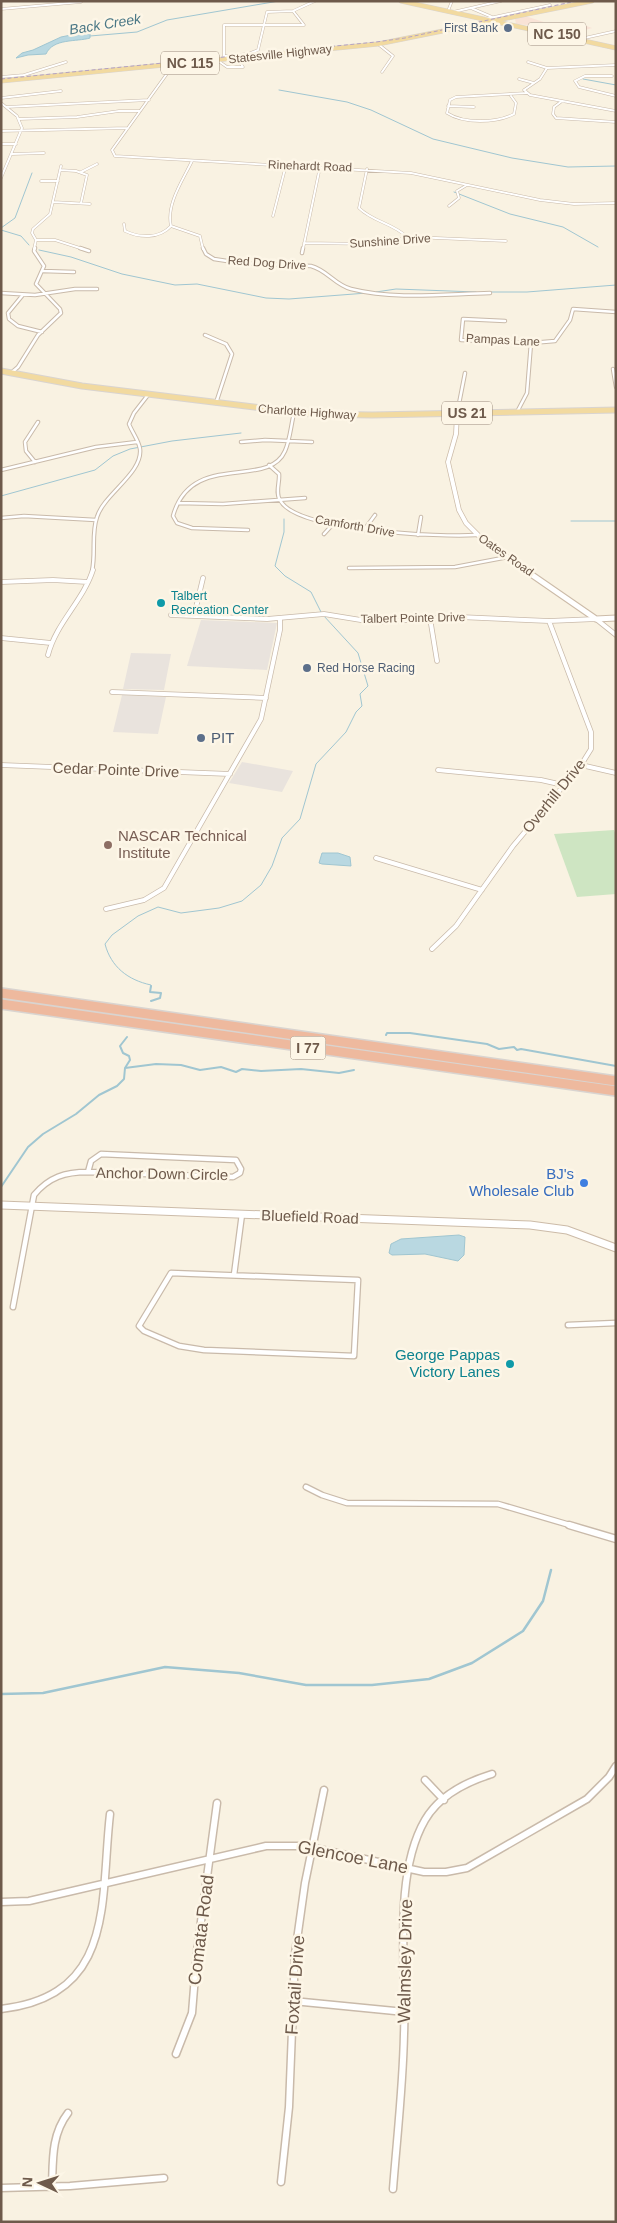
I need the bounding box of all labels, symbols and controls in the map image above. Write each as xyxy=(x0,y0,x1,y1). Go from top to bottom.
water label: Back Creek xyxy=(68,10,143,38)
place label: First Bank xyxy=(444,21,499,35)
marker: First Bank xyxy=(502,22,514,34)
road number: NC 150 xyxy=(528,22,586,46)
street label: Statesville Highway xyxy=(228,42,332,66)
road number: NC 115 xyxy=(161,52,219,74)
street label: Rinehardt Road xyxy=(268,158,352,174)
street label: Sunshine Drive xyxy=(349,231,431,251)
street label: Red Dog Drive xyxy=(227,253,307,273)
street label: Pampas Lane xyxy=(466,331,541,349)
street label: Charlotte Highway xyxy=(258,402,356,422)
road number: US 21 xyxy=(442,402,492,424)
street label: Camforth Drive xyxy=(314,512,396,540)
street label: Oates Road xyxy=(476,531,536,579)
place label: Talbert Recreation Center xyxy=(171,589,268,617)
marker: Talbert Recreation Center xyxy=(155,597,167,609)
street label: Talbert Pointe Drive xyxy=(361,610,466,626)
place label: Red Horse Racing xyxy=(317,661,415,675)
marker: Red Horse Racing xyxy=(301,662,313,674)
place label: PIT xyxy=(211,729,234,746)
marker: PIT xyxy=(195,732,207,744)
street label: Overhill Drive xyxy=(519,755,589,836)
street label: Cedar Pointe Drive xyxy=(52,759,180,780)
place label: NASCAR Technical Institute xyxy=(118,827,247,861)
marker: NASCAR Technical Institute xyxy=(102,839,114,851)
road number: I 77 xyxy=(290,1036,326,1060)
street label: Anchor Down Circle xyxy=(96,1164,228,1183)
place label: BJ's Wholesale Club xyxy=(469,1165,574,1199)
marker: BJ's Wholesale Club xyxy=(578,1177,590,1189)
street label: Bluefield Road xyxy=(261,1206,359,1227)
place label: George Pappas Victory Lanes xyxy=(395,1346,500,1380)
marker: George Pappas Victory Lanes xyxy=(504,1358,516,1370)
street label: Glencoe Lane xyxy=(296,1836,410,1878)
street label: Comata Road xyxy=(184,1874,218,1986)
street label: Walmsley Drive xyxy=(394,1899,416,2023)
street label: Foxtail Drive xyxy=(282,1934,308,2036)
north arrow xyxy=(15,2158,65,2208)
text: N xyxy=(19,2176,35,2188)

